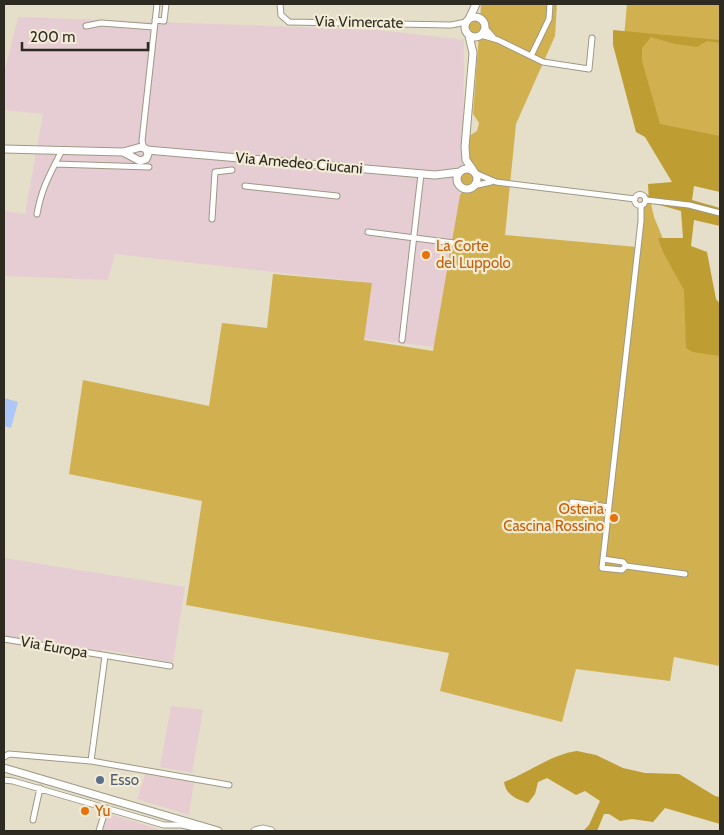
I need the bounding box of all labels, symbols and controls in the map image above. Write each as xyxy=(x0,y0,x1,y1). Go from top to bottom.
street label: Via Vimercate xyxy=(315,12,404,32)
scale bar xyxy=(22,20,149,52)
text: 200 m xyxy=(30,28,75,46)
street label: Via Amedeo Ciucani xyxy=(235,148,363,178)
place label: La Corte del Luppolo xyxy=(436,237,511,272)
marker: La Corte del Luppolo xyxy=(420,249,432,261)
place label: Osteria Cascina Rossino xyxy=(503,500,605,535)
marker: Osteria Cascina Rossino xyxy=(608,512,620,524)
street label: Via Europa xyxy=(19,632,90,662)
place label: Esso xyxy=(110,771,139,789)
marker: Esso xyxy=(94,774,106,786)
place label: Yu xyxy=(94,802,110,820)
marker: Yu xyxy=(79,805,91,817)

